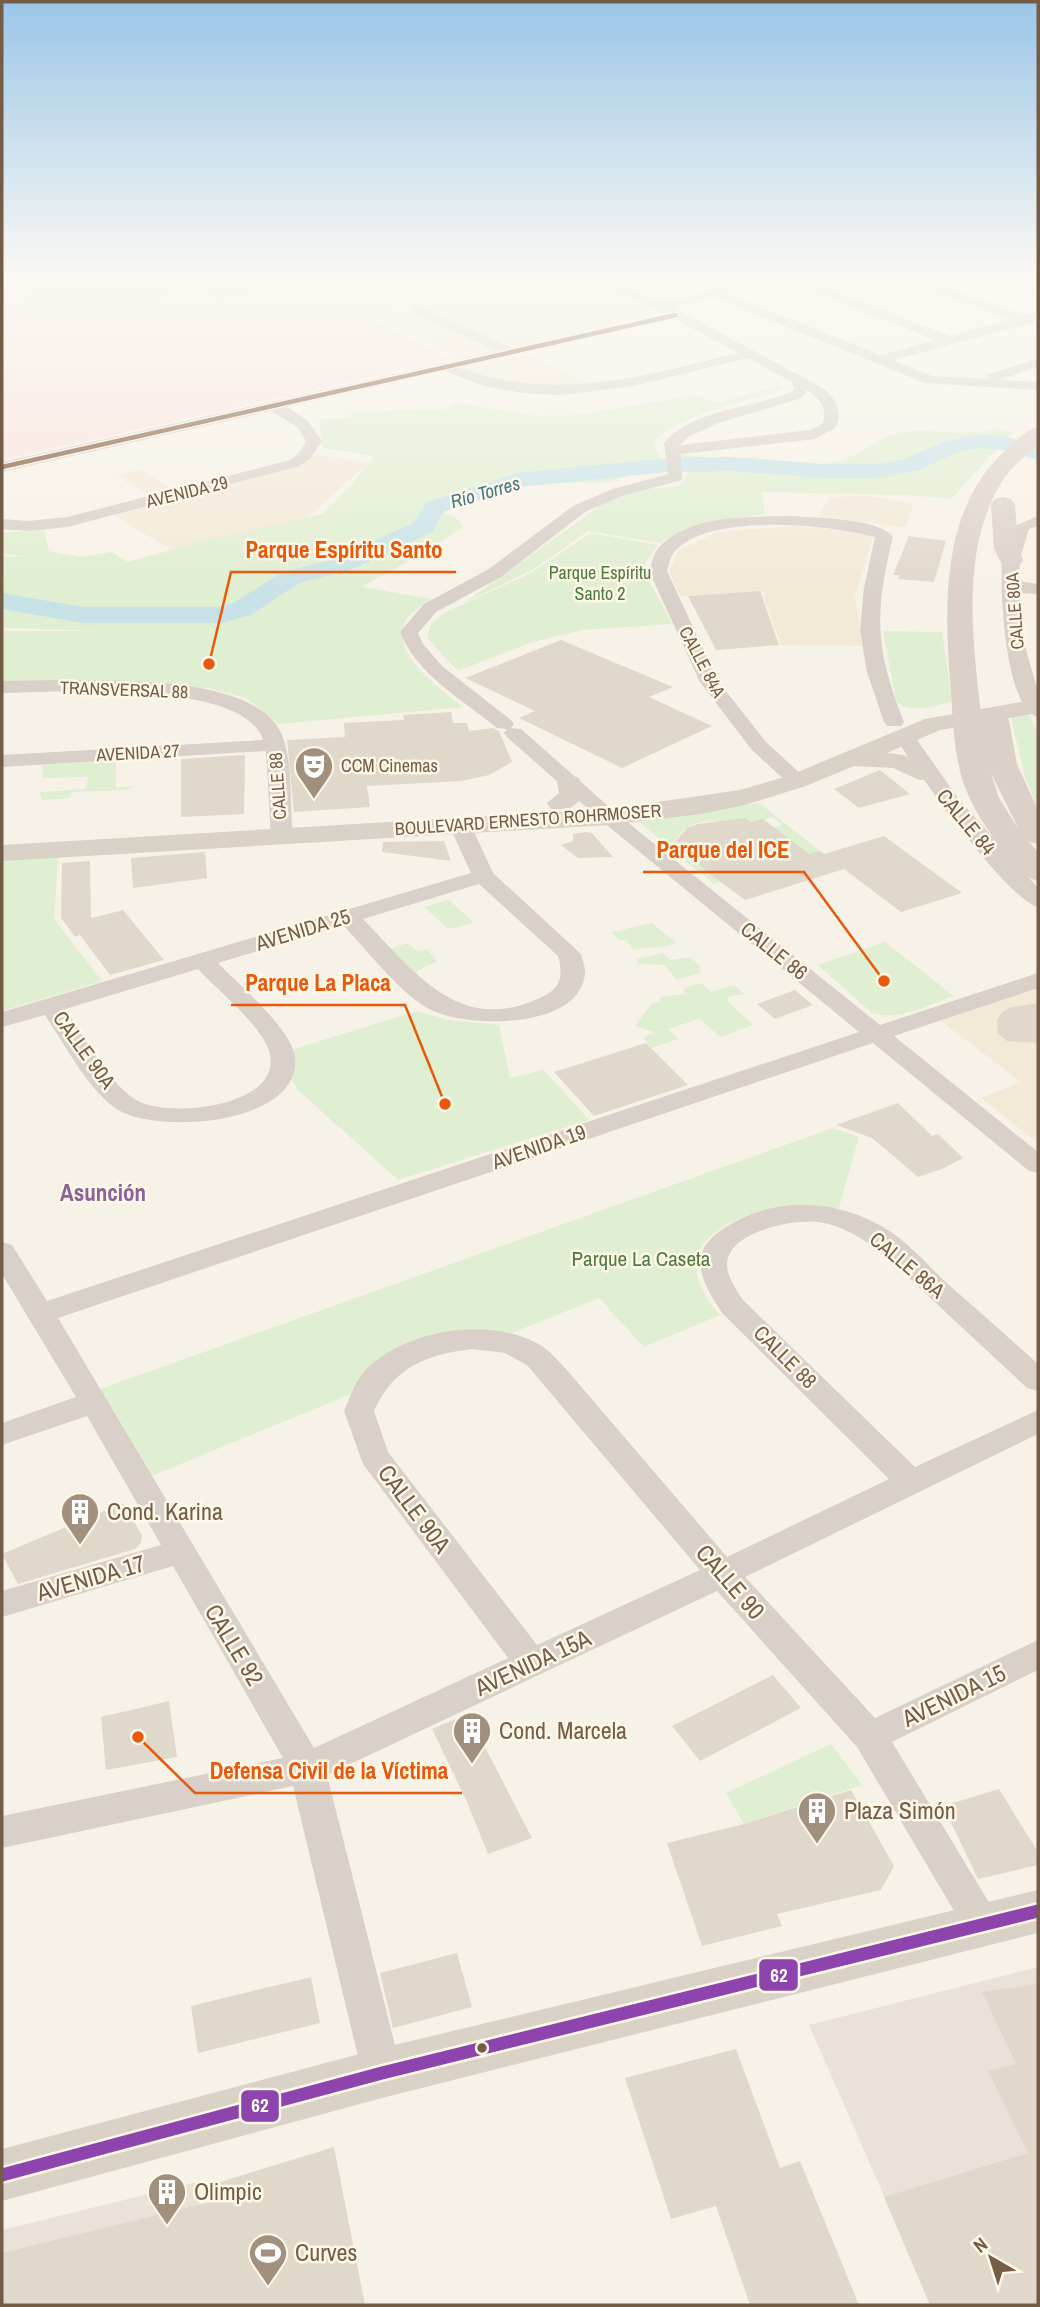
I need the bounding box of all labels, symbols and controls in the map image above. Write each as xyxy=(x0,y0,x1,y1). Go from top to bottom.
street label: AVENIDA 29 xyxy=(142,469,230,514)
water label: Río Torres xyxy=(447,470,523,514)
callout: Parque Espíritu Santo xyxy=(231,528,456,572)
text: Parque Espíritu Santo xyxy=(245,534,443,565)
park label: Parque Espíritu Santo 2 xyxy=(549,560,651,606)
street label: CALLE 80A xyxy=(999,572,1030,650)
street label: CALLE 84A xyxy=(673,622,732,702)
street label: TRANSVERSAL 88 xyxy=(59,675,189,704)
street label: AVENIDA 27 xyxy=(95,738,180,767)
theatre icon: CCM Cinemas xyxy=(293,745,335,800)
street label: CALLE 88 xyxy=(263,752,292,820)
place label: CCM Cinemas xyxy=(341,753,438,778)
street label: CALLE 84 xyxy=(930,782,1003,861)
street label: BOULEVARD ERNESTO ROHRMOSER xyxy=(394,798,662,841)
callout: Parque del ICE xyxy=(643,828,804,872)
text: Parque del ICE xyxy=(656,834,790,865)
street label: AVENIDA 25 xyxy=(251,901,354,958)
street label: CALLE 86 xyxy=(735,915,814,987)
callout: Parque La Placa xyxy=(231,961,405,1005)
text: Parque La Placa xyxy=(245,967,391,998)
street label: CALLE 90A xyxy=(46,1005,123,1095)
street label: AVENIDA 19 xyxy=(487,1117,590,1176)
district label: Asunción xyxy=(60,1177,146,1208)
street label: CALLE 86A xyxy=(864,1225,951,1305)
park label: Parque La Caseta xyxy=(572,1244,711,1273)
street label: CALLE 88 xyxy=(747,1319,823,1395)
street label: CALLE 90A xyxy=(371,1458,459,1560)
building icon: Cond. Karina xyxy=(59,1491,101,1546)
place label: Cond. Karina xyxy=(107,1495,223,1527)
street label: CALLE 90 xyxy=(689,1537,772,1626)
street label: AVENIDA 17 xyxy=(32,1546,149,1608)
street label: CALLE 92 xyxy=(198,1598,272,1691)
street label: AVENIDA 15A xyxy=(469,1621,596,1703)
street label: AVENIDA 15 xyxy=(896,1656,1011,1734)
building icon: Cond. Marcela xyxy=(451,1710,493,1765)
place label: Cond. Marcela xyxy=(499,1714,627,1746)
callout: Defensa Civil de la Víctima xyxy=(195,1749,462,1793)
text: Defensa Civil de la Víctima xyxy=(210,1755,449,1786)
building icon: Plaza Simón xyxy=(796,1790,838,1845)
place label: Plaza Simón xyxy=(844,1794,956,1826)
line badge: 62 xyxy=(758,1958,799,1992)
text: 62 xyxy=(770,1962,788,1988)
unlabelled marker xyxy=(475,2041,489,2055)
line badge: 62 xyxy=(240,2089,280,2123)
text: 62 xyxy=(251,2092,269,2118)
building icon: Olimpic xyxy=(146,2171,188,2226)
place label: Olimpic xyxy=(194,2175,262,2207)
north arrow xyxy=(956,2223,1026,2293)
text: N xyxy=(968,2231,993,2258)
sports icon: Curves xyxy=(247,2232,289,2287)
place label: Curves xyxy=(295,2236,357,2268)

